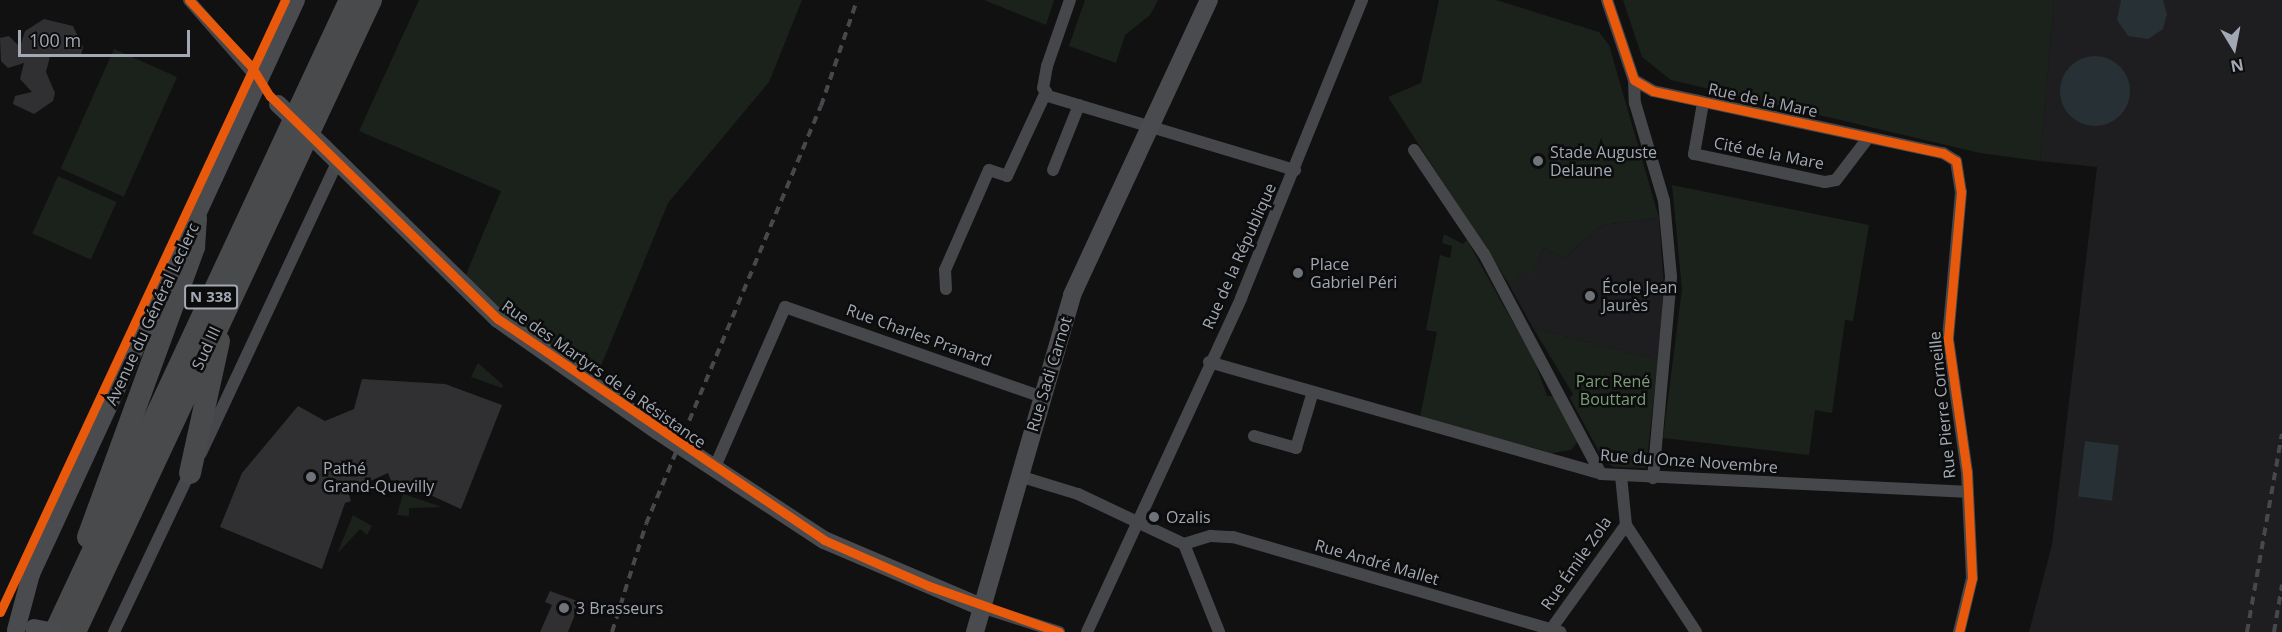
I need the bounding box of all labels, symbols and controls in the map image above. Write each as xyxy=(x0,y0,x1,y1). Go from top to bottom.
scale bar xyxy=(21,18,194,56)
north arrow xyxy=(2204,18,2264,78)
text: 100 m xyxy=(29,28,81,52)
text: N xyxy=(2229,54,2245,78)
street label: Rue de la Mare xyxy=(1706,79,1820,121)
street label: Cité de la Mare xyxy=(1712,133,1826,173)
place label: Stade Auguste Delaune xyxy=(1550,142,1657,180)
marker: Stade Auguste Delaune xyxy=(1531,154,1545,168)
street label: Rue de la République xyxy=(1198,180,1280,332)
street label: Avenue du Général Leclerc xyxy=(101,220,203,408)
place label: Place Gabriel Péri xyxy=(1310,254,1397,292)
marker: Place Gabriel Péri xyxy=(1291,266,1305,280)
place label: École Jean Jaurès xyxy=(1602,277,1677,315)
road number: N 338 xyxy=(184,285,238,309)
marker: École Jean Jaurès xyxy=(1583,289,1597,303)
street label: Rue des Martyrs de la Résistance xyxy=(498,296,710,452)
street label: Rue Charles Pranard xyxy=(844,300,994,370)
street label: Rue Sadi Carnot xyxy=(1022,314,1076,434)
street label: Sud III xyxy=(188,323,224,373)
street label: Rue Pierre Corneille xyxy=(1925,330,1959,480)
park label: Parc René Bouttard xyxy=(1576,371,1650,409)
street label: Rue du Onze Novembre xyxy=(1599,445,1779,477)
place label: Pathé Grand-Quevilly xyxy=(323,458,434,496)
marker: Pathé Grand-Quevilly xyxy=(304,470,318,484)
place label: Ozalis xyxy=(1166,507,1211,527)
marker: Ozalis xyxy=(1147,510,1161,524)
street label: Rue Émile Zola xyxy=(1537,513,1615,613)
street label: Rue André Mallet xyxy=(1313,535,1441,589)
place label: 3 Brasseurs xyxy=(576,598,663,618)
marker: 3 Brasseurs xyxy=(557,601,571,615)

